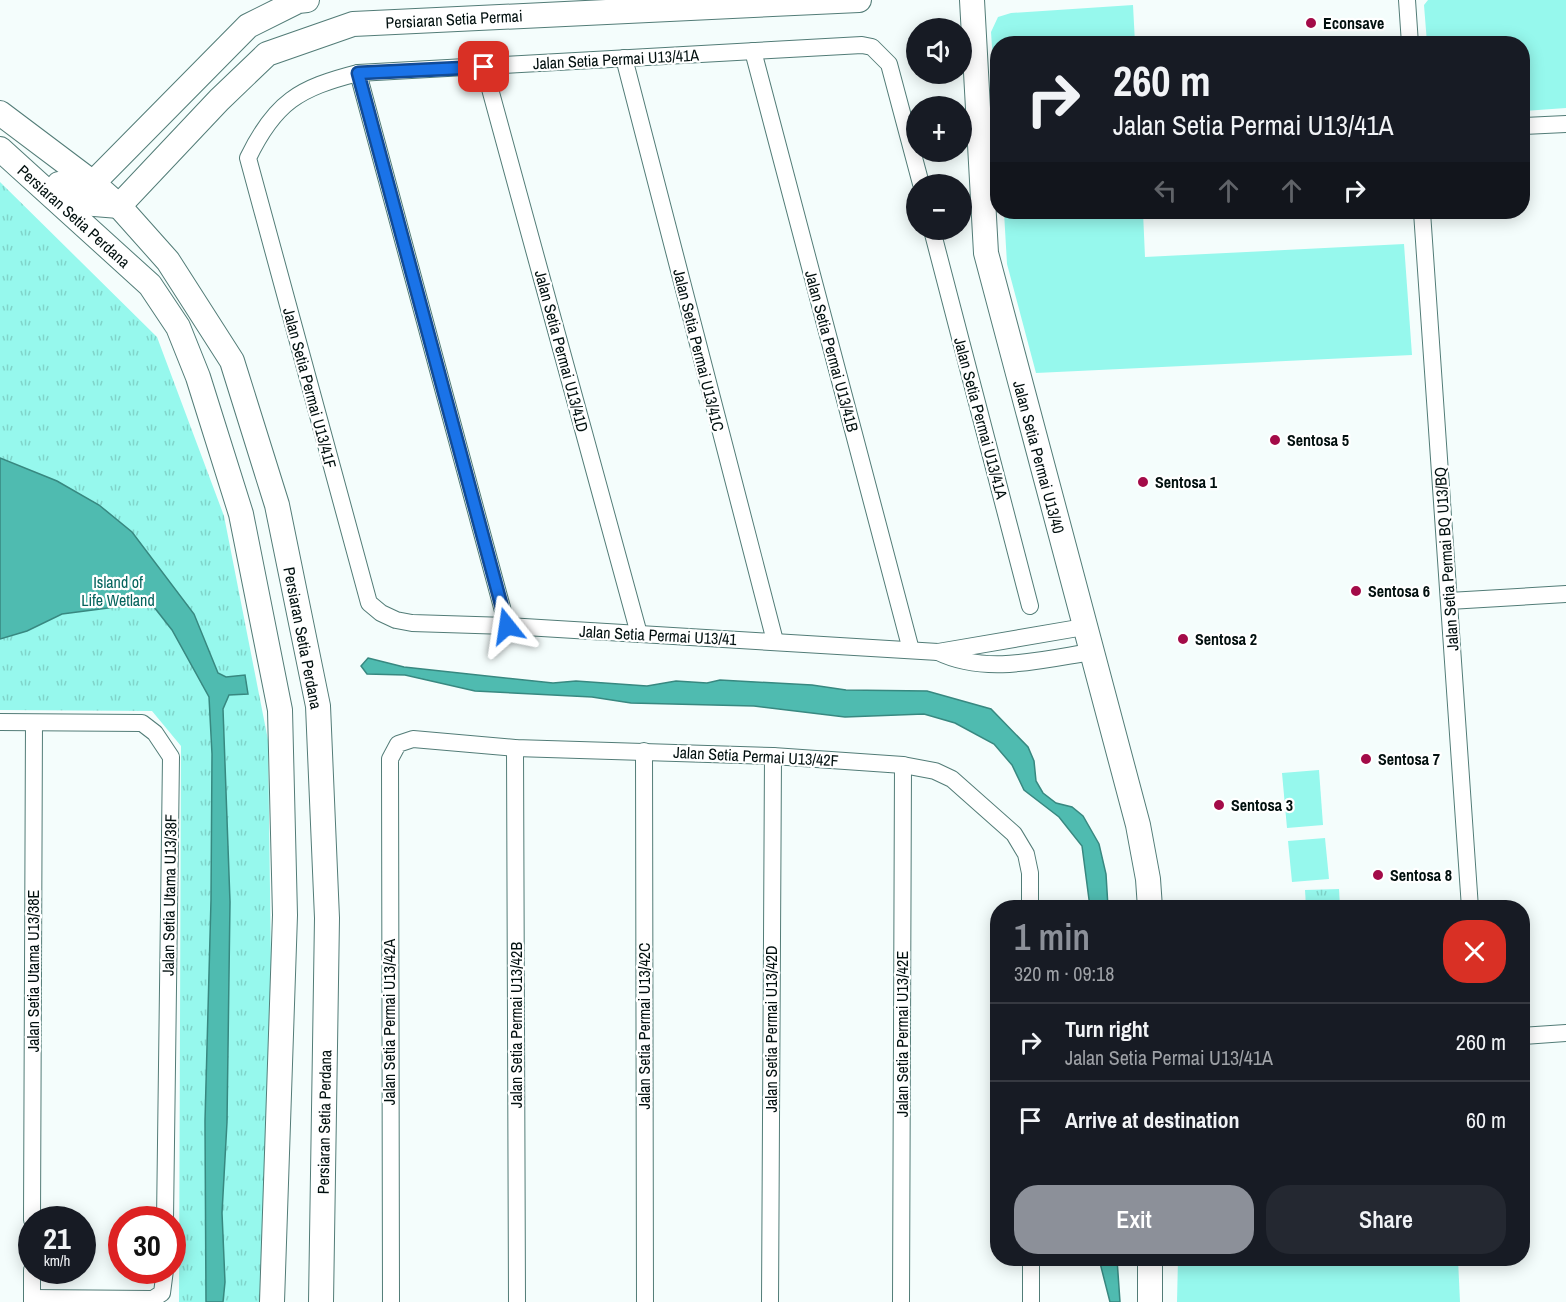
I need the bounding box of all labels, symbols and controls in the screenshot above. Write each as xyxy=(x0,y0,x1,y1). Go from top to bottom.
street label: Persiaran Setia Permai xyxy=(385,4,523,34)
place label: Econsave xyxy=(1323,12,1384,34)
marker: Econsave xyxy=(1304,16,1318,30)
map controls xyxy=(906,18,972,240)
button: sound xyxy=(906,18,972,84)
pin xyxy=(458,41,509,92)
street label: Jalan Setia Permai U13/41A xyxy=(532,44,700,74)
icon: arrive xyxy=(467,50,500,83)
text: 260 m xyxy=(1113,53,1211,109)
icon: right xyxy=(1014,60,1092,138)
button: + xyxy=(906,96,972,162)
text: Jalan Setia Permai U13/41A xyxy=(1113,107,1394,143)
street label: Persiaran Setia Perdana xyxy=(13,160,136,273)
button: − xyxy=(906,174,972,240)
icon: left xyxy=(1149,174,1182,207)
icon: ahead xyxy=(1212,174,1245,207)
icon: ahead xyxy=(1275,174,1308,207)
icon: right xyxy=(1338,174,1371,207)
street label: Jalan Setia Permai U13/41C xyxy=(668,266,730,434)
street label: Jalan Setia Permai U13/41D xyxy=(530,267,594,435)
street label: Jalan Setia Permai U13/41B xyxy=(800,268,864,434)
street label: Jalan Setia Permai U13/41F xyxy=(278,305,342,471)
street label: Jalan Setia Permai U13/41A xyxy=(949,335,1013,501)
street label: Jalan Setia Permai U13/40 xyxy=(1008,378,1070,536)
place label: Sentosa 5 xyxy=(1287,429,1349,451)
marker: Sentosa 5 xyxy=(1268,433,1282,447)
street label: Jalan Setia Permai BQ U13/BQ xyxy=(1429,466,1463,652)
place label: Sentosa 1 xyxy=(1155,471,1218,493)
marker: Sentosa 1 xyxy=(1136,475,1150,489)
street label: Persiaran Setia Perdana xyxy=(278,565,328,712)
park label: Island of Life Wetland xyxy=(81,571,155,611)
place label: Sentosa 6 xyxy=(1368,580,1430,602)
marker: Sentosa 6 xyxy=(1349,584,1363,598)
position arrow xyxy=(475,594,539,658)
street label: Jalan Setia Permai U13/41 xyxy=(579,620,738,650)
place label: Sentosa 2 xyxy=(1195,628,1257,650)
marker: Sentosa 2 xyxy=(1176,632,1190,646)
street label: Jalan Setia Permai U13/42F xyxy=(673,741,839,771)
place label: Sentosa 7 xyxy=(1378,748,1440,770)
marker: Sentosa 7 xyxy=(1359,752,1373,766)
place label: Sentosa 3 xyxy=(1231,794,1293,816)
marker: Sentosa 3 xyxy=(1212,798,1226,812)
street label: Jalan Setia Utama U13/38F xyxy=(157,814,181,976)
place label: Sentosa 8 xyxy=(1390,864,1452,886)
marker: Sentosa 8 xyxy=(1371,868,1385,882)
street label: Jalan Setia Utama U13/38E xyxy=(22,890,44,1052)
text: 1 min xyxy=(1014,913,1090,961)
button: close xyxy=(1443,920,1506,983)
street label: Jalan Setia Permai U13/42A xyxy=(378,939,400,1105)
street label: Jalan Setia Permai U13/42B xyxy=(505,942,527,1108)
street label: Jalan Setia Permai U13/42C xyxy=(633,942,655,1110)
street label: Jalan Setia Permai U13/42D xyxy=(760,945,782,1113)
street label: Jalan Setia Permai U13/42E xyxy=(891,951,913,1117)
text: 320 m · 09:18 xyxy=(1014,960,1114,987)
text: Turn right xyxy=(1065,1014,1149,1044)
icon: right xyxy=(1014,1026,1047,1059)
text: 260 m xyxy=(1456,1027,1506,1057)
text: Jalan Setia Permai U13/41A xyxy=(1065,1044,1273,1071)
street label: Persiaran Setia Perdana xyxy=(312,1049,336,1194)
icon: arrive xyxy=(1014,1104,1047,1137)
text: Arrive at destination xyxy=(1065,1105,1239,1135)
text: 60 m xyxy=(1466,1105,1506,1135)
button: Exit xyxy=(1014,1185,1254,1254)
button: Share xyxy=(1266,1185,1506,1254)
speed limit sign: 30 xyxy=(108,1206,186,1284)
text: 21 xyxy=(43,1218,71,1258)
text: km/h xyxy=(44,1250,70,1271)

